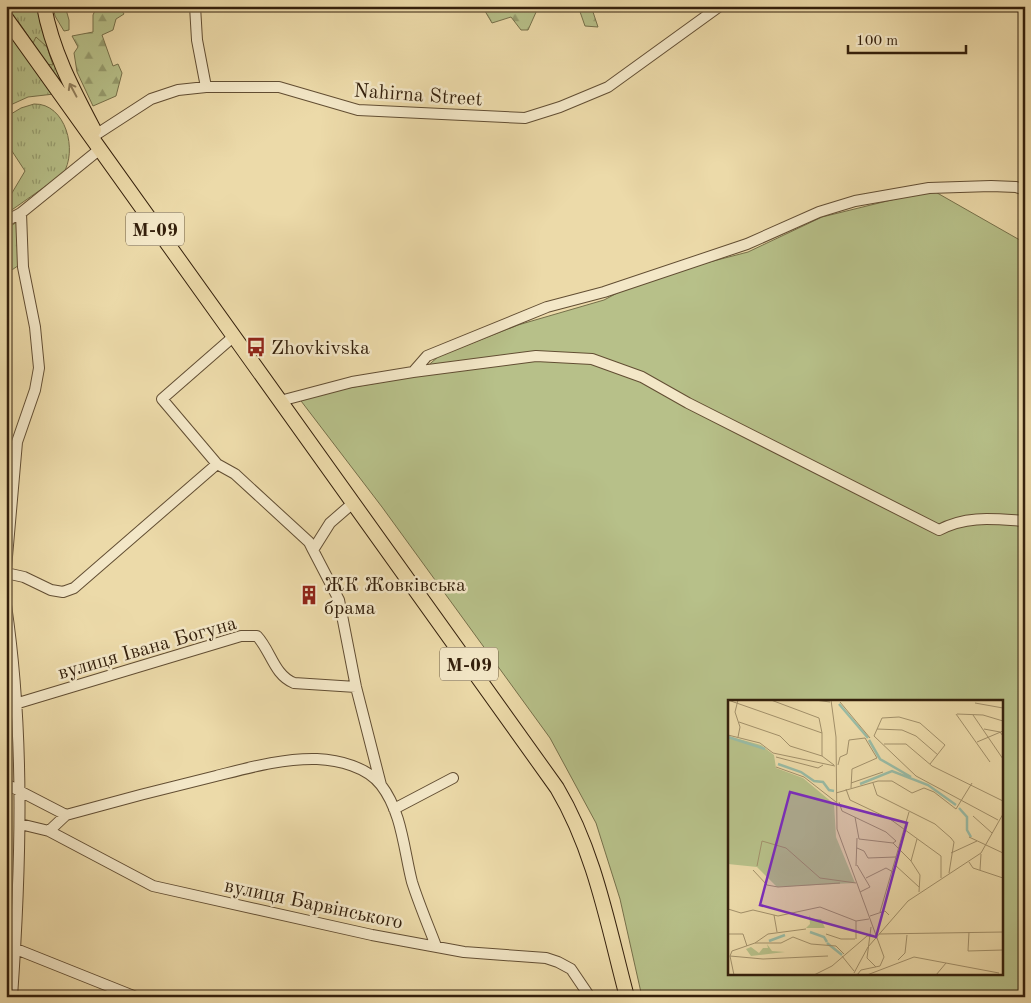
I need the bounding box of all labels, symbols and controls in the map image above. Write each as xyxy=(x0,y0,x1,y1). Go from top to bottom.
scale bar xyxy=(848,22,966,54)
text: 100 m xyxy=(856,34,898,49)
street label: Nahirna Street xyxy=(353,82,483,110)
one-way arrow xyxy=(67,83,77,97)
road number: М-09 xyxy=(126,212,184,245)
bus stop icon: Zhovkivska xyxy=(245,336,267,358)
place label: Zhovkivska xyxy=(271,339,370,359)
place label: ЖК Жовківська брама xyxy=(324,576,466,619)
building icon: ЖК Жовківська брама xyxy=(298,584,320,606)
street label: вулиця Івана Богуна xyxy=(56,614,239,684)
road number: М-09 xyxy=(440,648,498,681)
inset map xyxy=(728,700,1004,976)
street label: вулиця Барвінського xyxy=(223,876,405,934)

